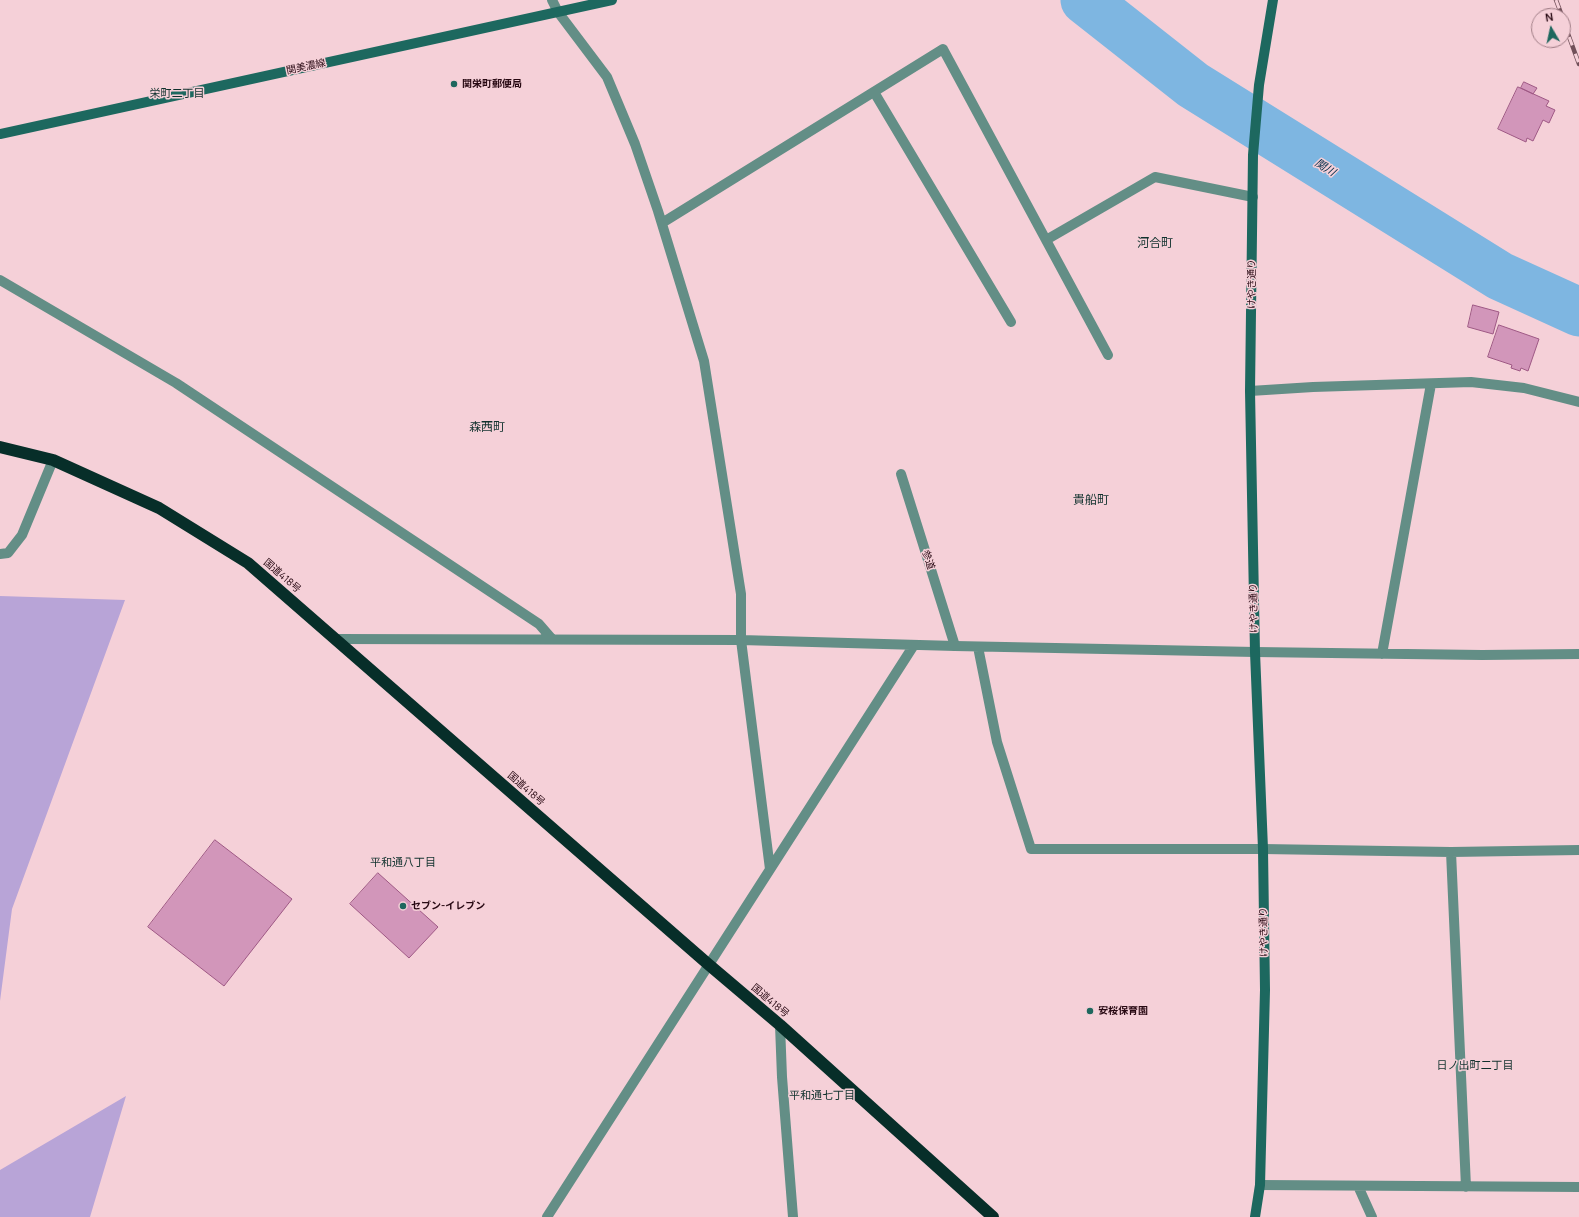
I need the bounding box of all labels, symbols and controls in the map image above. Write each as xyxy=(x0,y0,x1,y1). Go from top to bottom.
north arrow xyxy=(1531,8,1571,48)
text: N xyxy=(1544,9,1554,25)
street label: 関美濃線 xyxy=(285,57,327,77)
place label: 関栄町郵便局 xyxy=(462,78,522,90)
marker: 関栄町郵便局 xyxy=(449,79,459,89)
district label: 栄町二丁目 xyxy=(150,87,204,101)
water label: 関川 xyxy=(1312,157,1338,179)
district label: 河合町 xyxy=(1137,237,1173,251)
street label: けやき通り xyxy=(1246,259,1258,309)
district label: 森西町 xyxy=(469,421,505,435)
district label: 貴船町 xyxy=(1073,494,1109,508)
street label: 参道 xyxy=(919,549,937,571)
street label: 国道418号 xyxy=(261,557,303,595)
street label: けやき通り xyxy=(1248,583,1260,633)
street label: 国道418号 xyxy=(505,770,547,808)
district label: 平和通八丁目 xyxy=(370,856,436,870)
place label: セブン-イレブン xyxy=(411,900,485,912)
marker: セブン-イレブン xyxy=(398,901,408,911)
street label: けやき通り xyxy=(1258,907,1270,957)
street label: 国道418号 xyxy=(749,982,791,1020)
place label: 安桜保育園 xyxy=(1098,1005,1148,1017)
marker: 安桜保育園 xyxy=(1085,1006,1095,1016)
district label: 日ノ出町二丁目 xyxy=(1437,1059,1513,1073)
district label: 平和通七丁目 xyxy=(789,1089,855,1103)

